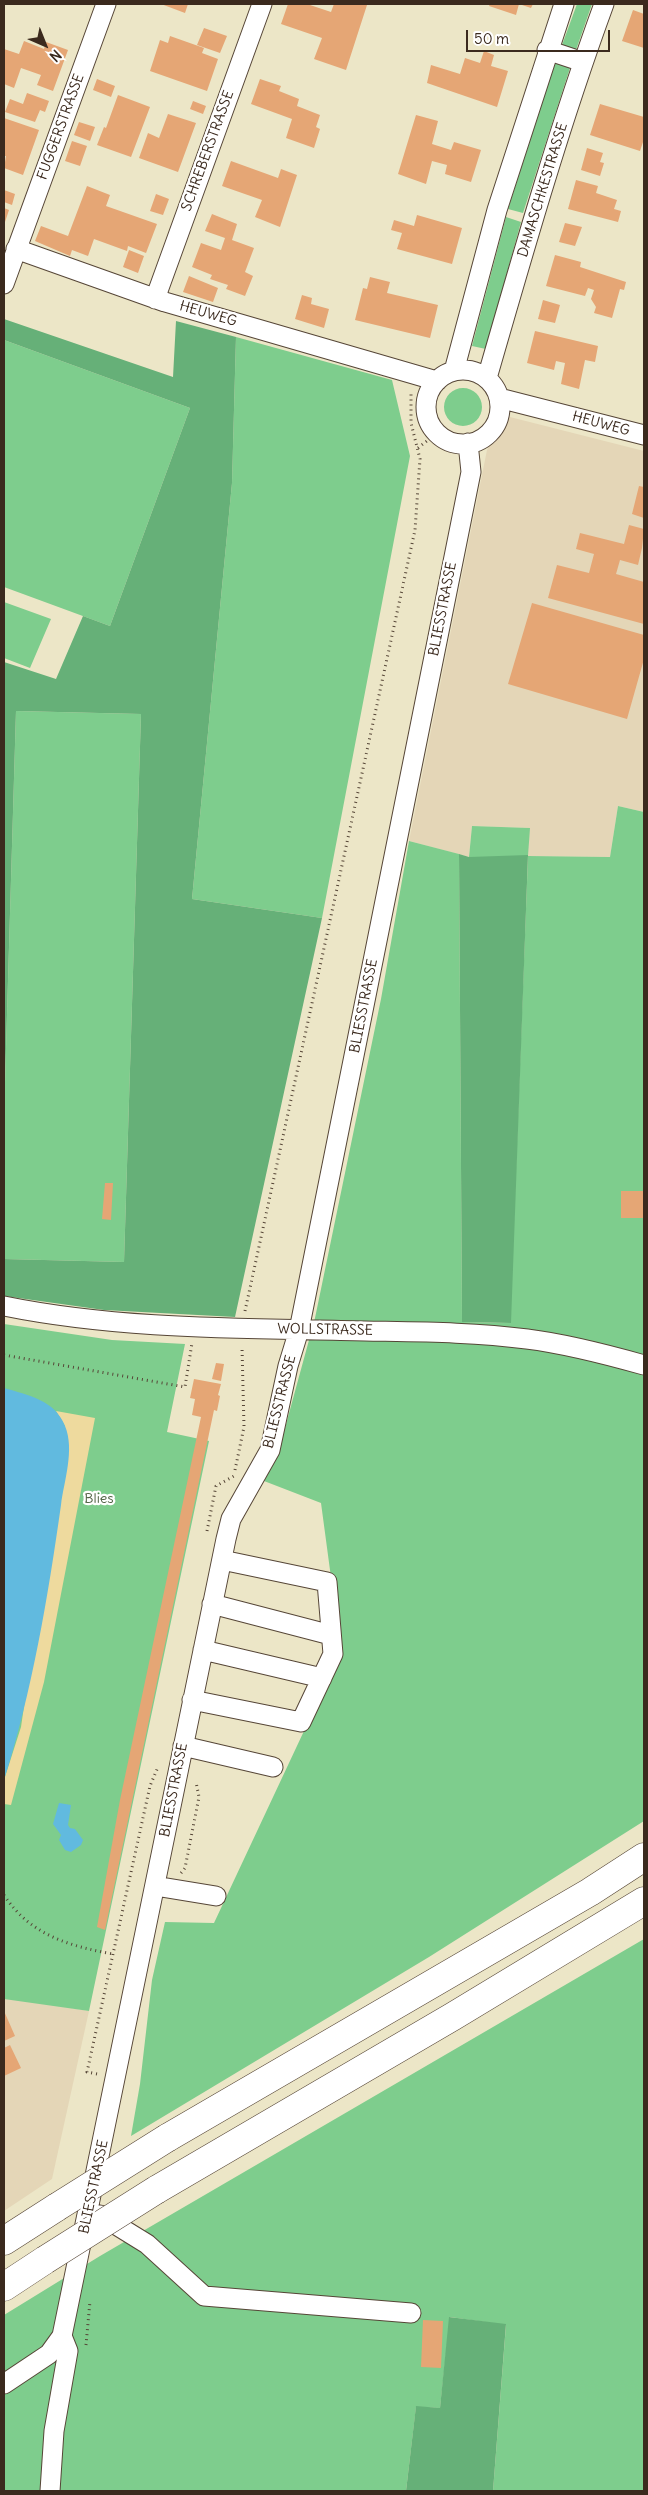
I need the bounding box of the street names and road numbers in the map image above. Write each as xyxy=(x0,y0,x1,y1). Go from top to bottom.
street label: FUGGERSTRASSE xyxy=(34,72,88,182)
street label: SCHREBERSTRASSE xyxy=(178,88,238,214)
street label: DAMASCHKESTRASSE xyxy=(515,121,571,259)
street label: HEUWEG xyxy=(177,298,239,330)
street label: HEUWEG xyxy=(570,408,632,440)
street label: BLIESSTRASSE xyxy=(426,560,460,658)
street label: BLIESSTRASSE xyxy=(347,957,381,1055)
street label: WOLLSTRASSE xyxy=(277,1321,373,1339)
street label: BLIESSTRASSE xyxy=(260,1354,300,1450)
street label: BLIESSTRASSE xyxy=(157,1741,191,1839)
street label: BLIESSTRASSE xyxy=(76,2138,112,2236)

